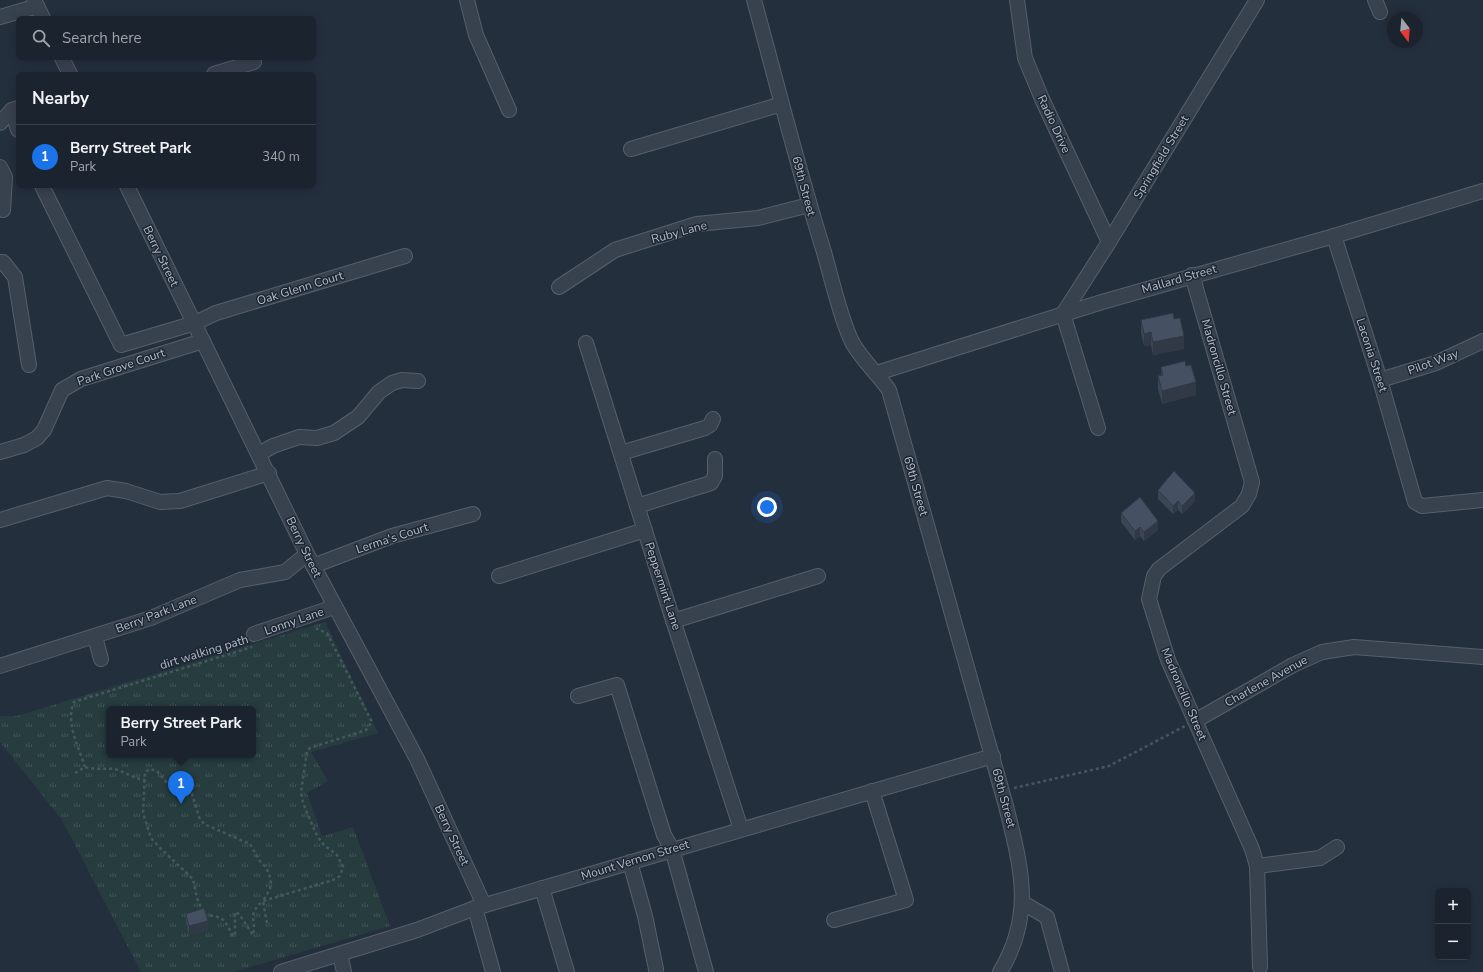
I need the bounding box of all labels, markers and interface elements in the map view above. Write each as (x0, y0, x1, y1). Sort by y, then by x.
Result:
north arrow (1387, 12, 1423, 48)
search box (16, 16, 316, 60)
icon: search (30, 27, 52, 49)
text: Search here (62, 28, 142, 48)
text: Nearby (32, 87, 89, 110)
street label: Radio Drive (1034, 92, 1074, 156)
street label: Springfield Street (1130, 112, 1193, 202)
text: Berry Street Park (70, 138, 191, 158)
text: 1 (41, 148, 49, 166)
text: 340 m (262, 148, 300, 166)
street label: 69th Street (788, 154, 820, 218)
text: Park (70, 158, 96, 176)
street label: Ruby Lane (649, 217, 709, 247)
street label: Berry Street (139, 223, 183, 290)
street label: Mallard Street (1140, 260, 1219, 297)
street label: Oak Glenn Court (255, 267, 346, 309)
street label: Laconia Street (1353, 316, 1392, 395)
street label: Madroncillo Street (1198, 317, 1241, 418)
street label: Park Grove Court (75, 344, 168, 390)
street label: Pilot Way (1405, 345, 1461, 379)
street label: 69th Street (900, 454, 932, 518)
your location (757, 497, 777, 517)
street label: Berry Street (282, 514, 326, 581)
street label: Lerma's Court (354, 519, 431, 557)
street label: Peppermint Lane (641, 540, 685, 632)
street label: Berry Park Lane (113, 591, 199, 637)
street label: Lonny Lane (262, 603, 326, 639)
street label: dirt walking path (158, 631, 250, 673)
street label: Madroncillo Street (1157, 645, 1211, 744)
street label: Charlene Avenue (1222, 652, 1310, 710)
popup (106, 706, 256, 758)
text: Berry Street Park (120, 713, 242, 733)
text: Park (120, 733, 146, 751)
street label: 69th Street (988, 766, 1020, 830)
pin: 1 (168, 771, 194, 804)
street label: Berry Street (431, 802, 473, 869)
street label: Mount Vernon Street (579, 836, 692, 884)
map controls (1435, 888, 1471, 960)
button: + (1435, 888, 1471, 924)
button: − (1435, 924, 1471, 960)

